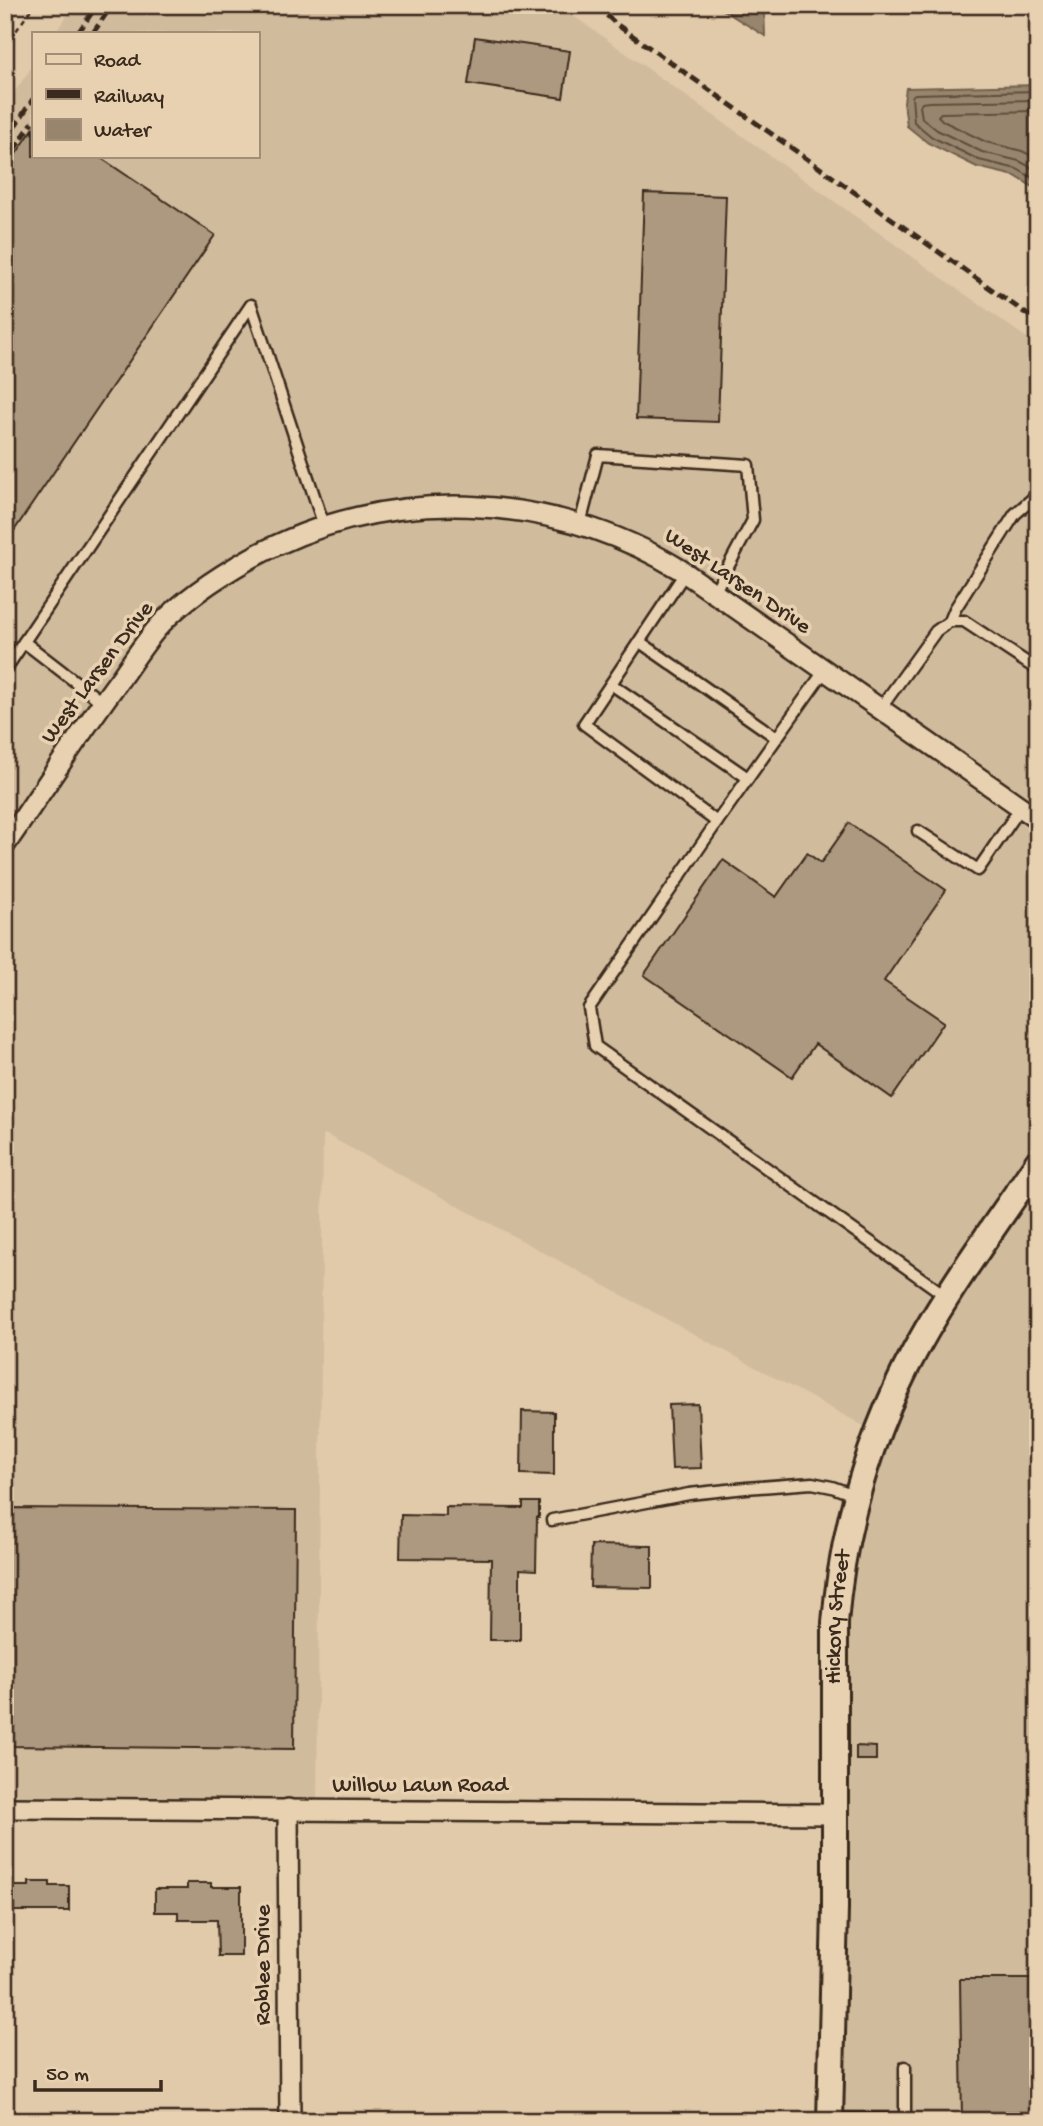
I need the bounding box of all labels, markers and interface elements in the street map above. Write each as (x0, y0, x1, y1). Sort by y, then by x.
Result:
legend (32, 32, 259, 158)
text: Road (94, 50, 142, 75)
text: Railway (94, 86, 164, 111)
text: Water (94, 120, 152, 145)
street label: West Larsen Drive (659, 523, 816, 642)
street label: West Larsen Drive (36, 596, 161, 749)
street label: Hickory Street (821, 1547, 858, 1684)
street label: Willow Lawn Road (332, 1773, 509, 1800)
street label: Roblee Drive (251, 1904, 278, 2025)
scale bar (35, 2049, 161, 2093)
text: 50 m (46, 2064, 89, 2089)

